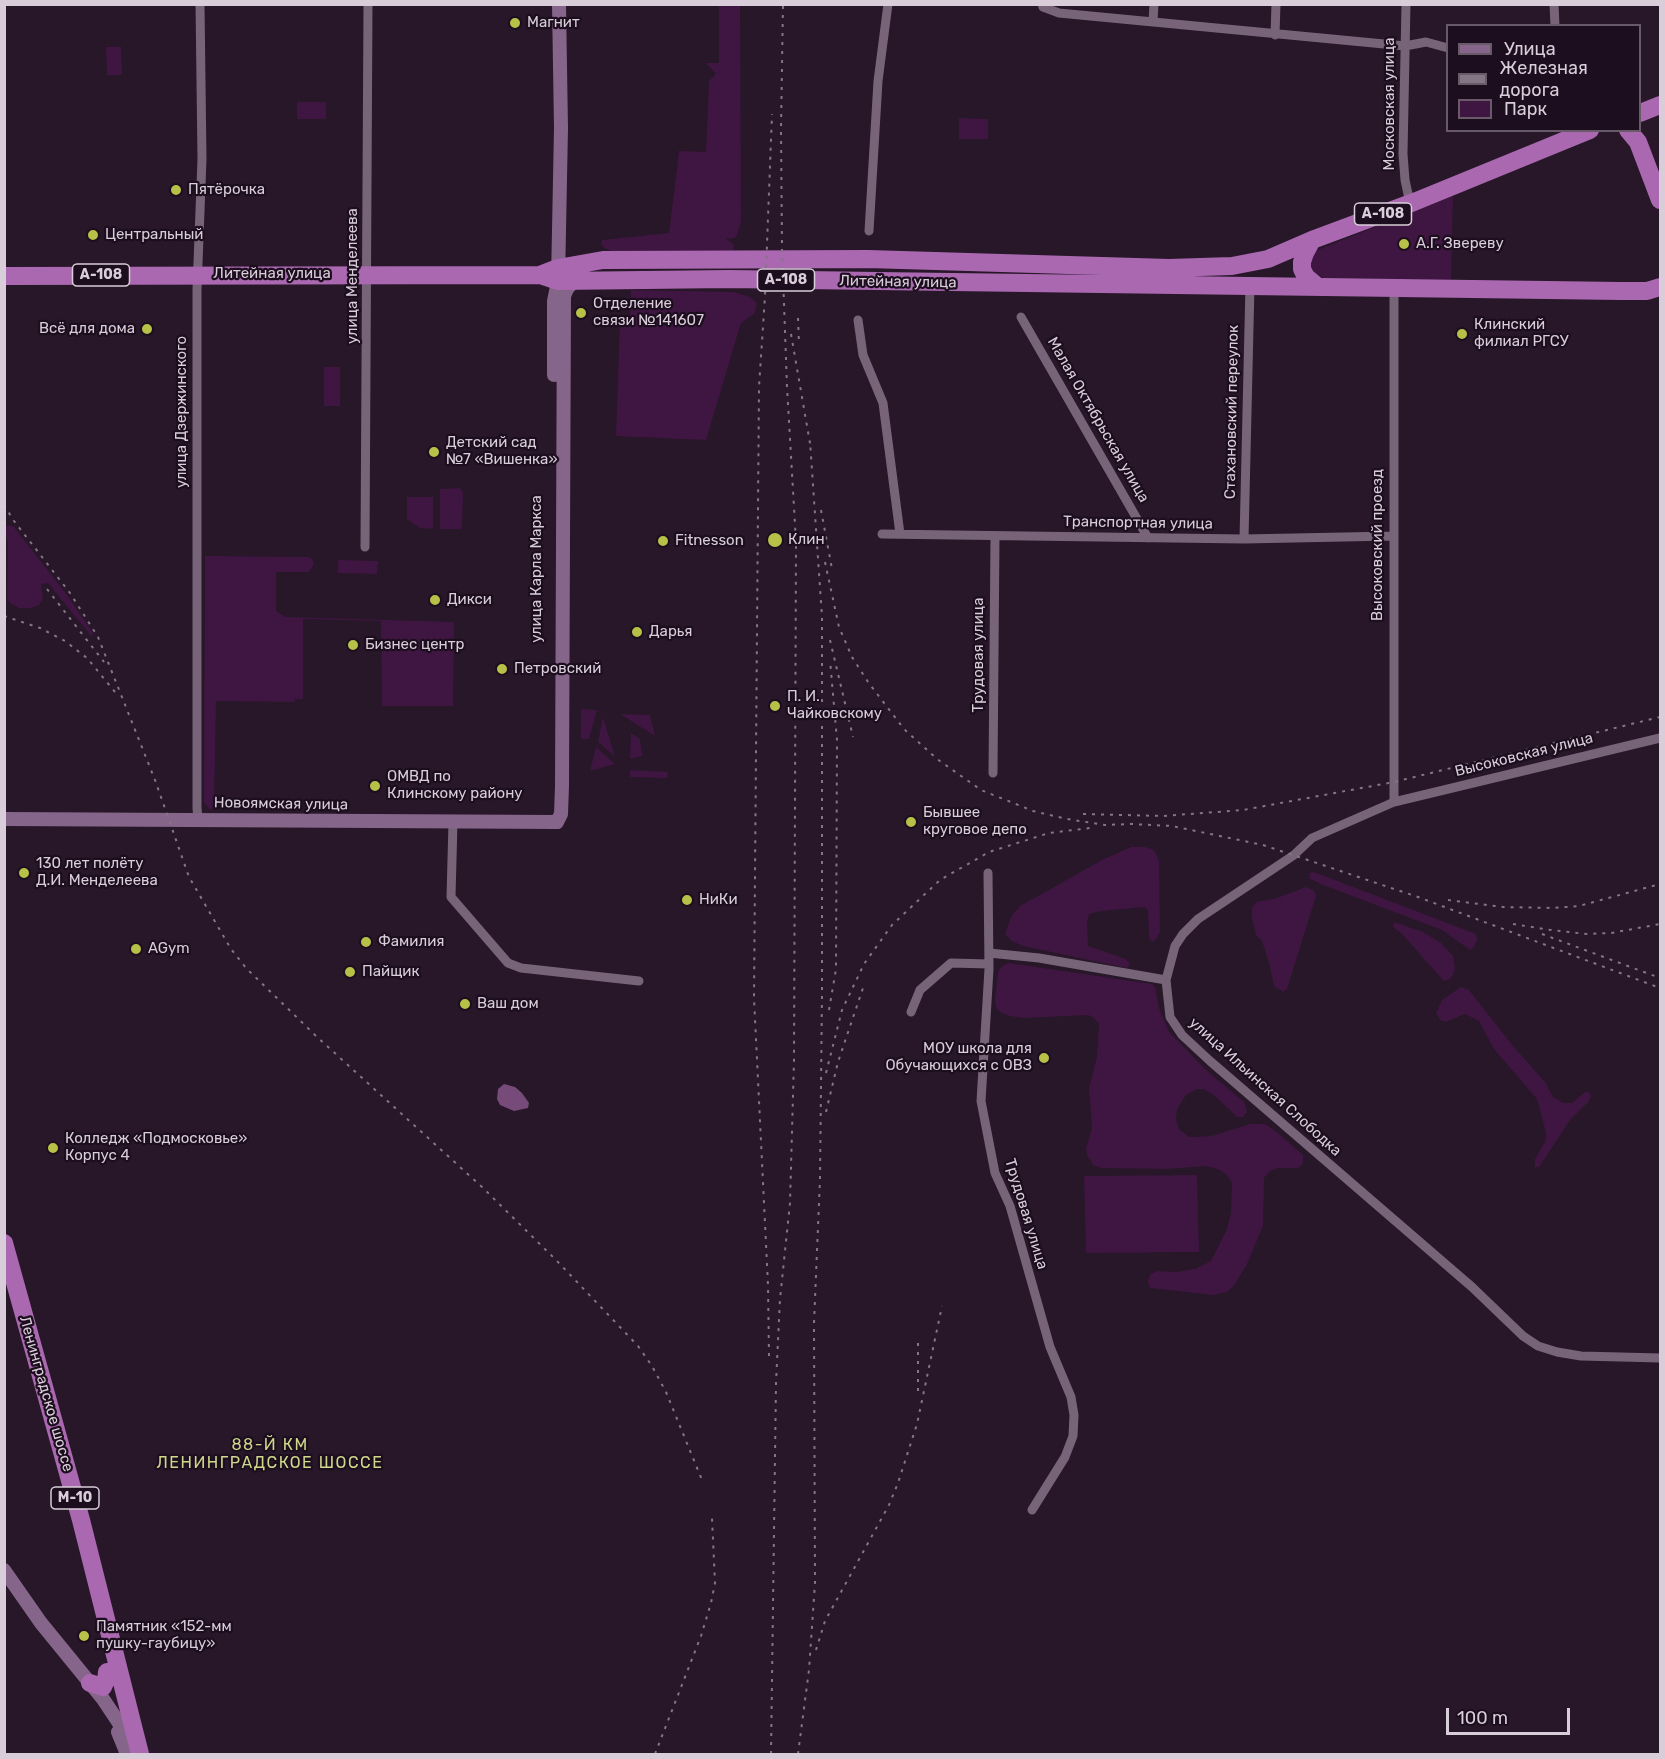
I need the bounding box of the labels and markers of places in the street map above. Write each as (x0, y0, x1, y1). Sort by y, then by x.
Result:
place label: Магнит (527, 14, 580, 32)
marker: Магнит (508, 16, 522, 30)
place label: Пятёрочка (188, 181, 265, 199)
marker: Пятёрочка (169, 183, 183, 197)
place label: Центральный (105, 226, 203, 244)
marker: Центральный (86, 228, 100, 242)
place label: А.Г. Звереву (1416, 235, 1504, 253)
marker: А.Г. Звереву (1397, 237, 1411, 251)
place label: Отделение связи №141607 (593, 295, 704, 330)
marker: Отделение связи №141607 (574, 306, 588, 320)
place label: Клинский филиал РГСУ (1474, 316, 1568, 351)
place label: Всё для дома (39, 320, 135, 338)
marker: Всё для дома (140, 322, 154, 336)
marker: Клинский филиал РГСУ (1455, 327, 1469, 341)
place label: Детский сад №7 «Вишенка» (446, 434, 558, 469)
marker: Детский сад №7 «Вишенка» (427, 445, 441, 459)
marker: Клин (766, 531, 784, 549)
place label: Клин (788, 531, 825, 549)
place label: Fitnesson (675, 532, 744, 550)
marker: Fitnesson (656, 534, 670, 548)
place label: Дикси (447, 591, 492, 609)
marker: Дикси (428, 593, 442, 607)
place label: Дарья (649, 623, 693, 641)
marker: Дарья (630, 625, 644, 639)
place label: Бизнес центр (365, 636, 464, 654)
marker: Бизнес центр (346, 638, 360, 652)
place label: Петровский (514, 660, 601, 678)
marker: Петровский (495, 662, 509, 676)
place label: П. И. Чайковскому (787, 688, 882, 723)
marker: П. И. Чайковскому (768, 699, 782, 713)
place label: ОМВД по Клинскому району (387, 768, 523, 803)
marker: ОМВД по Клинскому району (368, 779, 382, 793)
place label: Бывшее круговое депо (923, 804, 1027, 839)
marker: Бывшее круговое депо (904, 815, 918, 829)
place label: 130 лет полёту Д.И. Менделеева (36, 855, 158, 890)
marker: 130 лет полёту Д.И. Менделеева (17, 866, 31, 880)
place label: НиКи (699, 891, 738, 909)
marker: НиКи (680, 893, 694, 907)
place label: Фамилия (378, 933, 444, 951)
marker: Фамилия (359, 935, 373, 949)
place label: AGym (148, 940, 190, 958)
marker: AGym (129, 942, 143, 956)
place label: Пайщик (362, 963, 419, 981)
marker: Пайщик (343, 965, 357, 979)
place label: Ваш дом (477, 995, 539, 1013)
marker: Ваш дом (458, 997, 472, 1011)
place label: МОУ школа для Обучающихся с ОВЗ (885, 1040, 1032, 1075)
marker: МОУ школа для Обучающихся с ОВЗ (1037, 1051, 1051, 1065)
place label: Колледж «Подмосковье» Корпус 4 (65, 1130, 247, 1165)
marker: Колледж «Подмосковье» Корпус 4 (46, 1141, 60, 1155)
place label: Памятник «152-мм пушку-гаубицу» (96, 1618, 232, 1653)
marker: Памятник «152-мм пушку-гаубицу» (77, 1629, 91, 1643)

